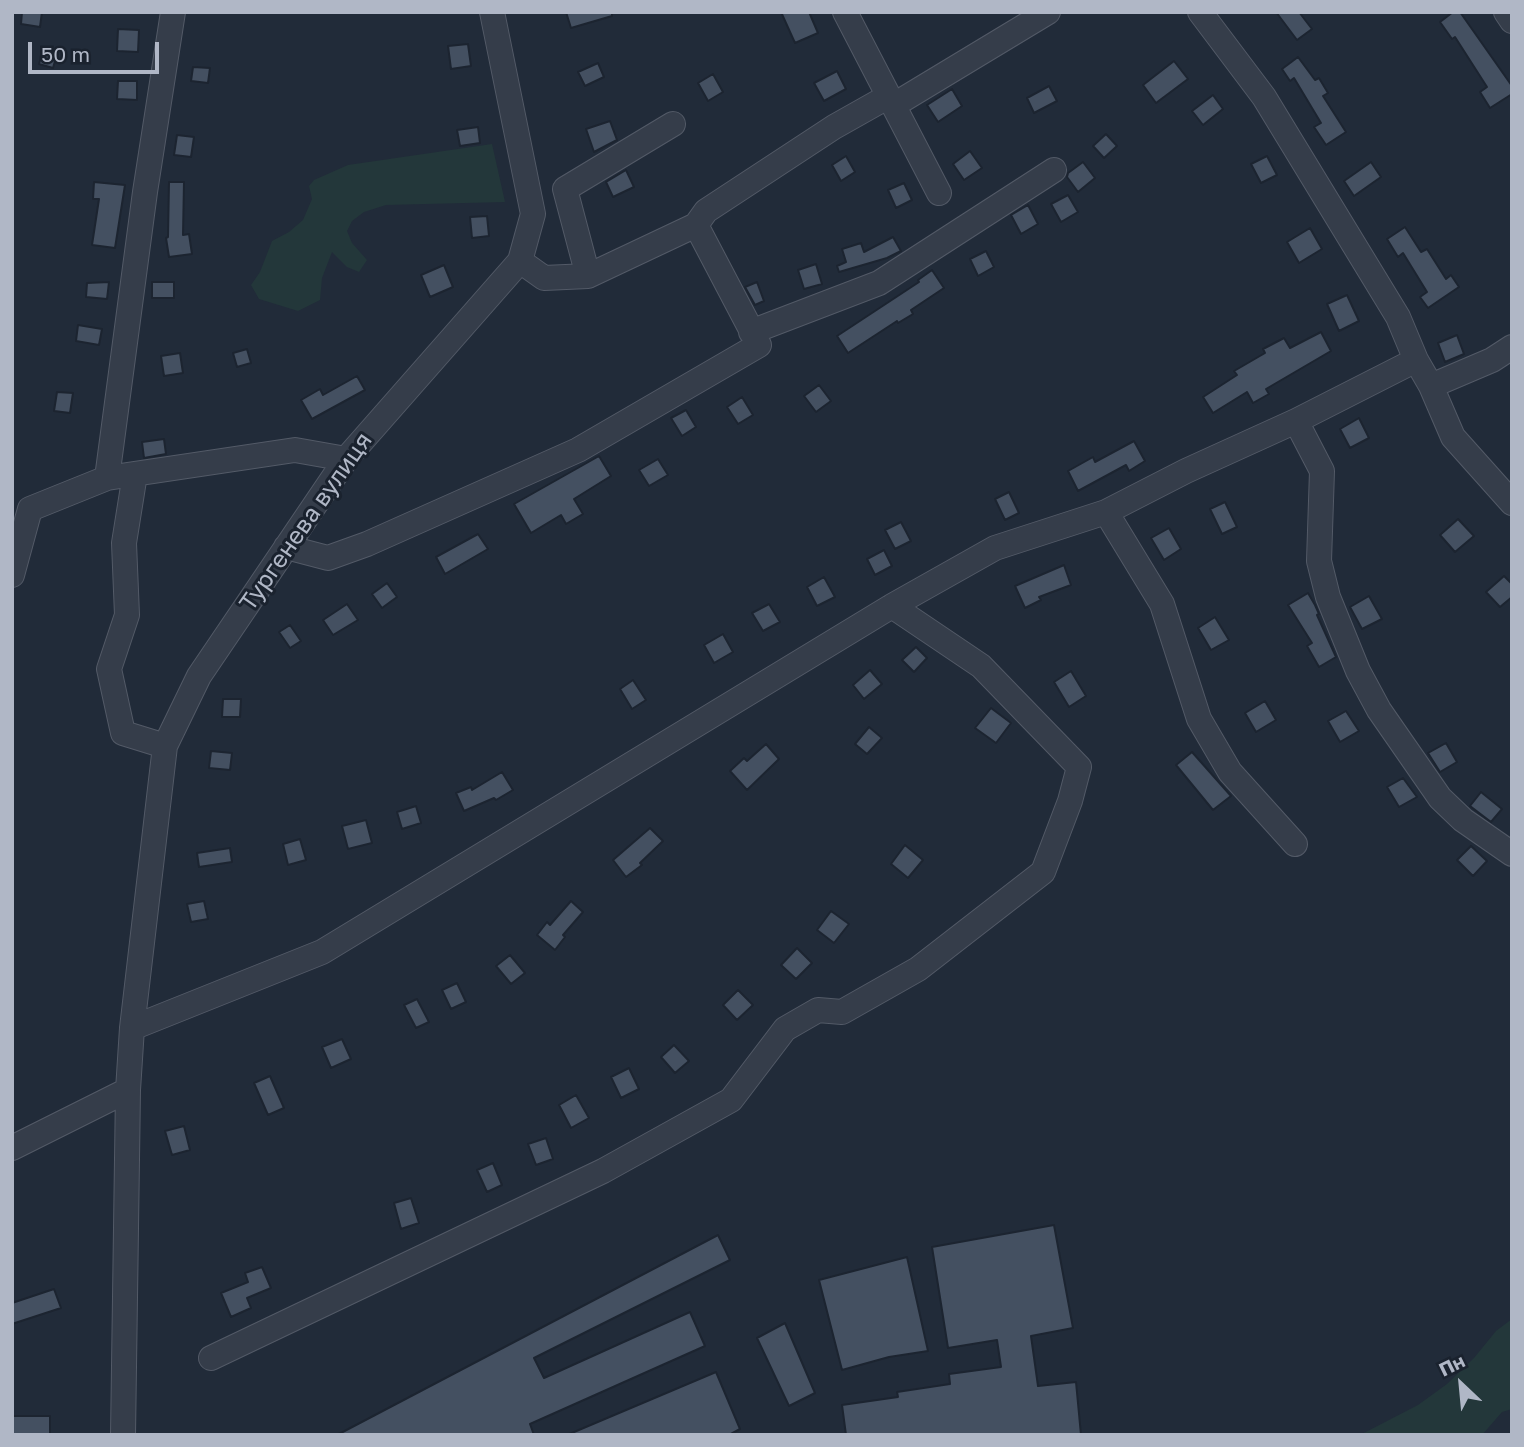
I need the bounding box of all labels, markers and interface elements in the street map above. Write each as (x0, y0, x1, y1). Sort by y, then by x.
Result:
scale bar (32, 28, 163, 72)
text: 50 m (41, 41, 90, 67)
street label: Тургенева вулиця (234, 427, 378, 617)
north arrow (1426, 1349, 1496, 1419)
text: Пн (1435, 1349, 1468, 1381)

